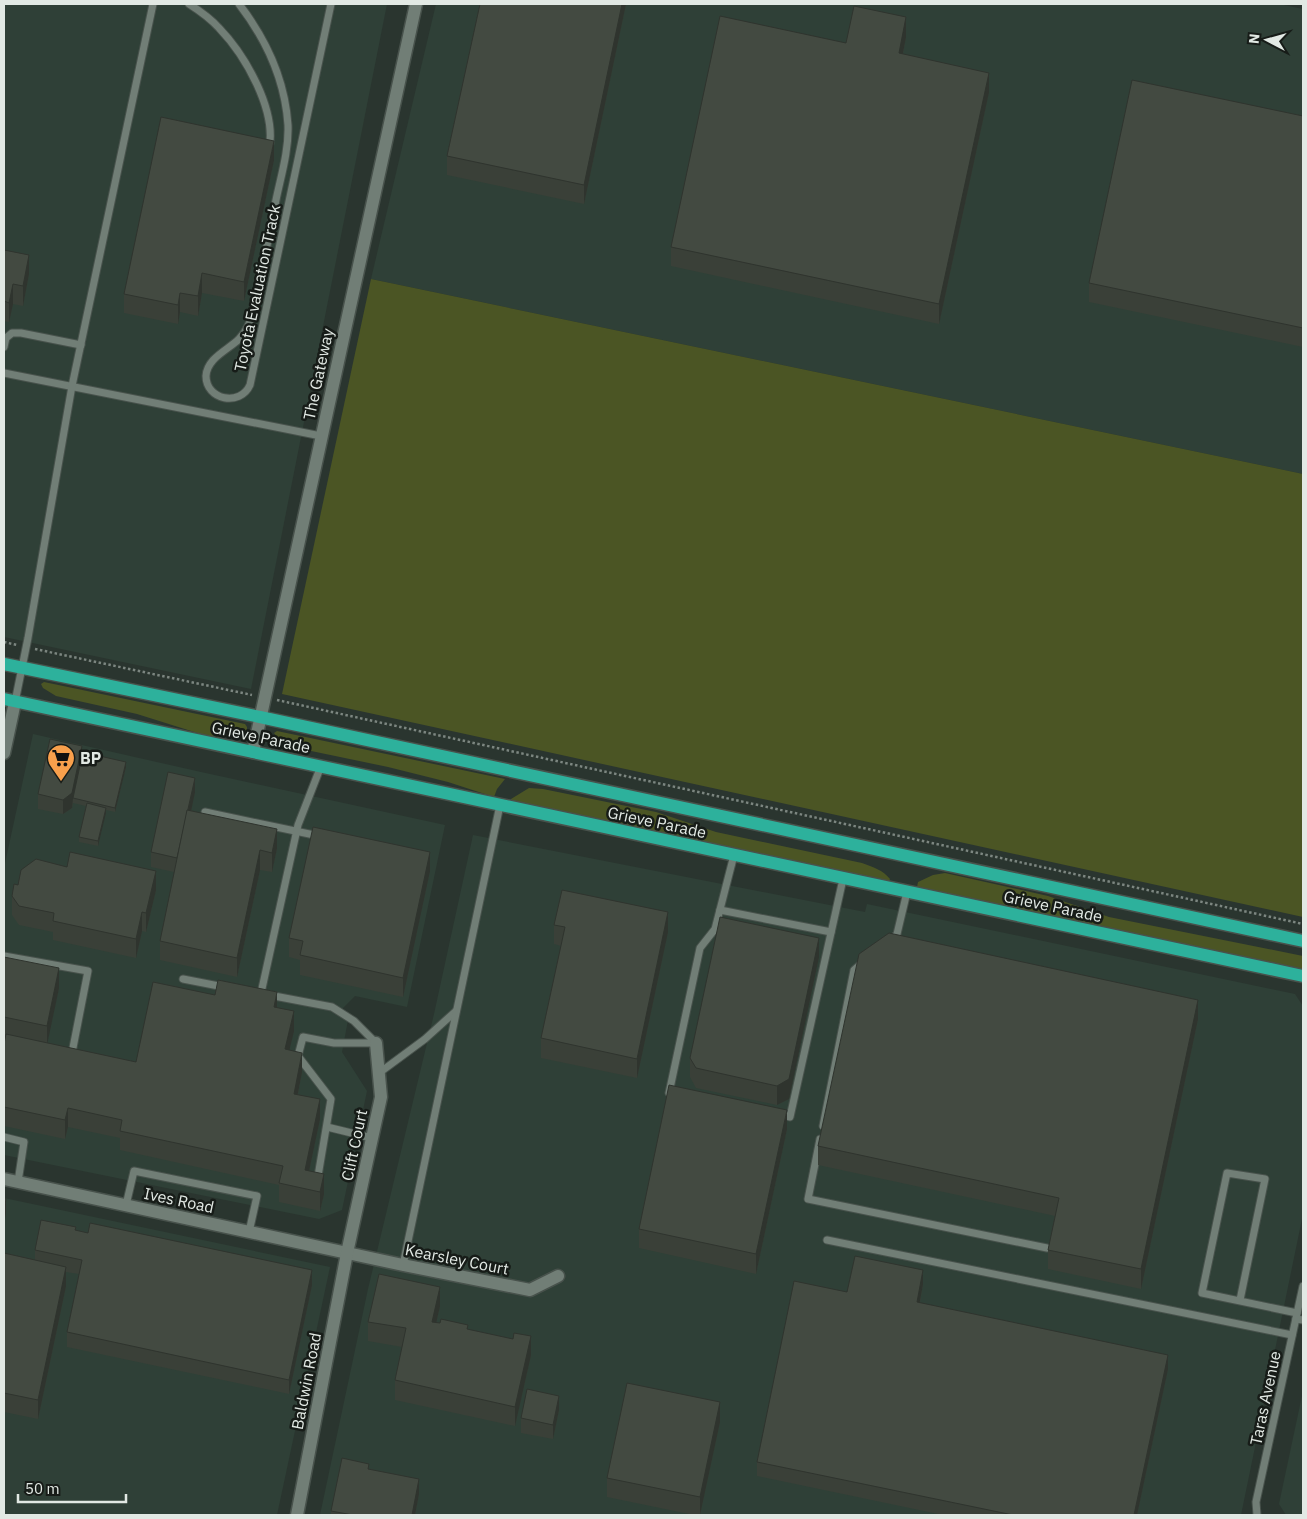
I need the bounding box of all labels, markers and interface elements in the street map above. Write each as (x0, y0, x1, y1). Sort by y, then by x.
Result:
north arrow (1242, 15, 1292, 65)
text: N (1245, 33, 1264, 45)
street label: Toyota Evaluation Track (230, 202, 285, 373)
street label: The Gateway (299, 326, 337, 422)
street label: Grieve Parade (210, 717, 312, 757)
supermarket icon: BP (46, 743, 76, 782)
place label: BP (80, 748, 101, 768)
street label: Grieve Parade (606, 802, 708, 842)
street label: Grieve Parade (1002, 886, 1104, 926)
street label: Clift Court (337, 1108, 371, 1182)
street label: Ives Road (142, 1183, 216, 1217)
street label: Kearsley Court (404, 1239, 510, 1279)
street label: Baldwin Road (287, 1331, 325, 1431)
street label: Taras Avenue (1245, 1349, 1285, 1447)
scale bar (18, 1472, 125, 1504)
text: 50 m (25, 1479, 60, 1498)

